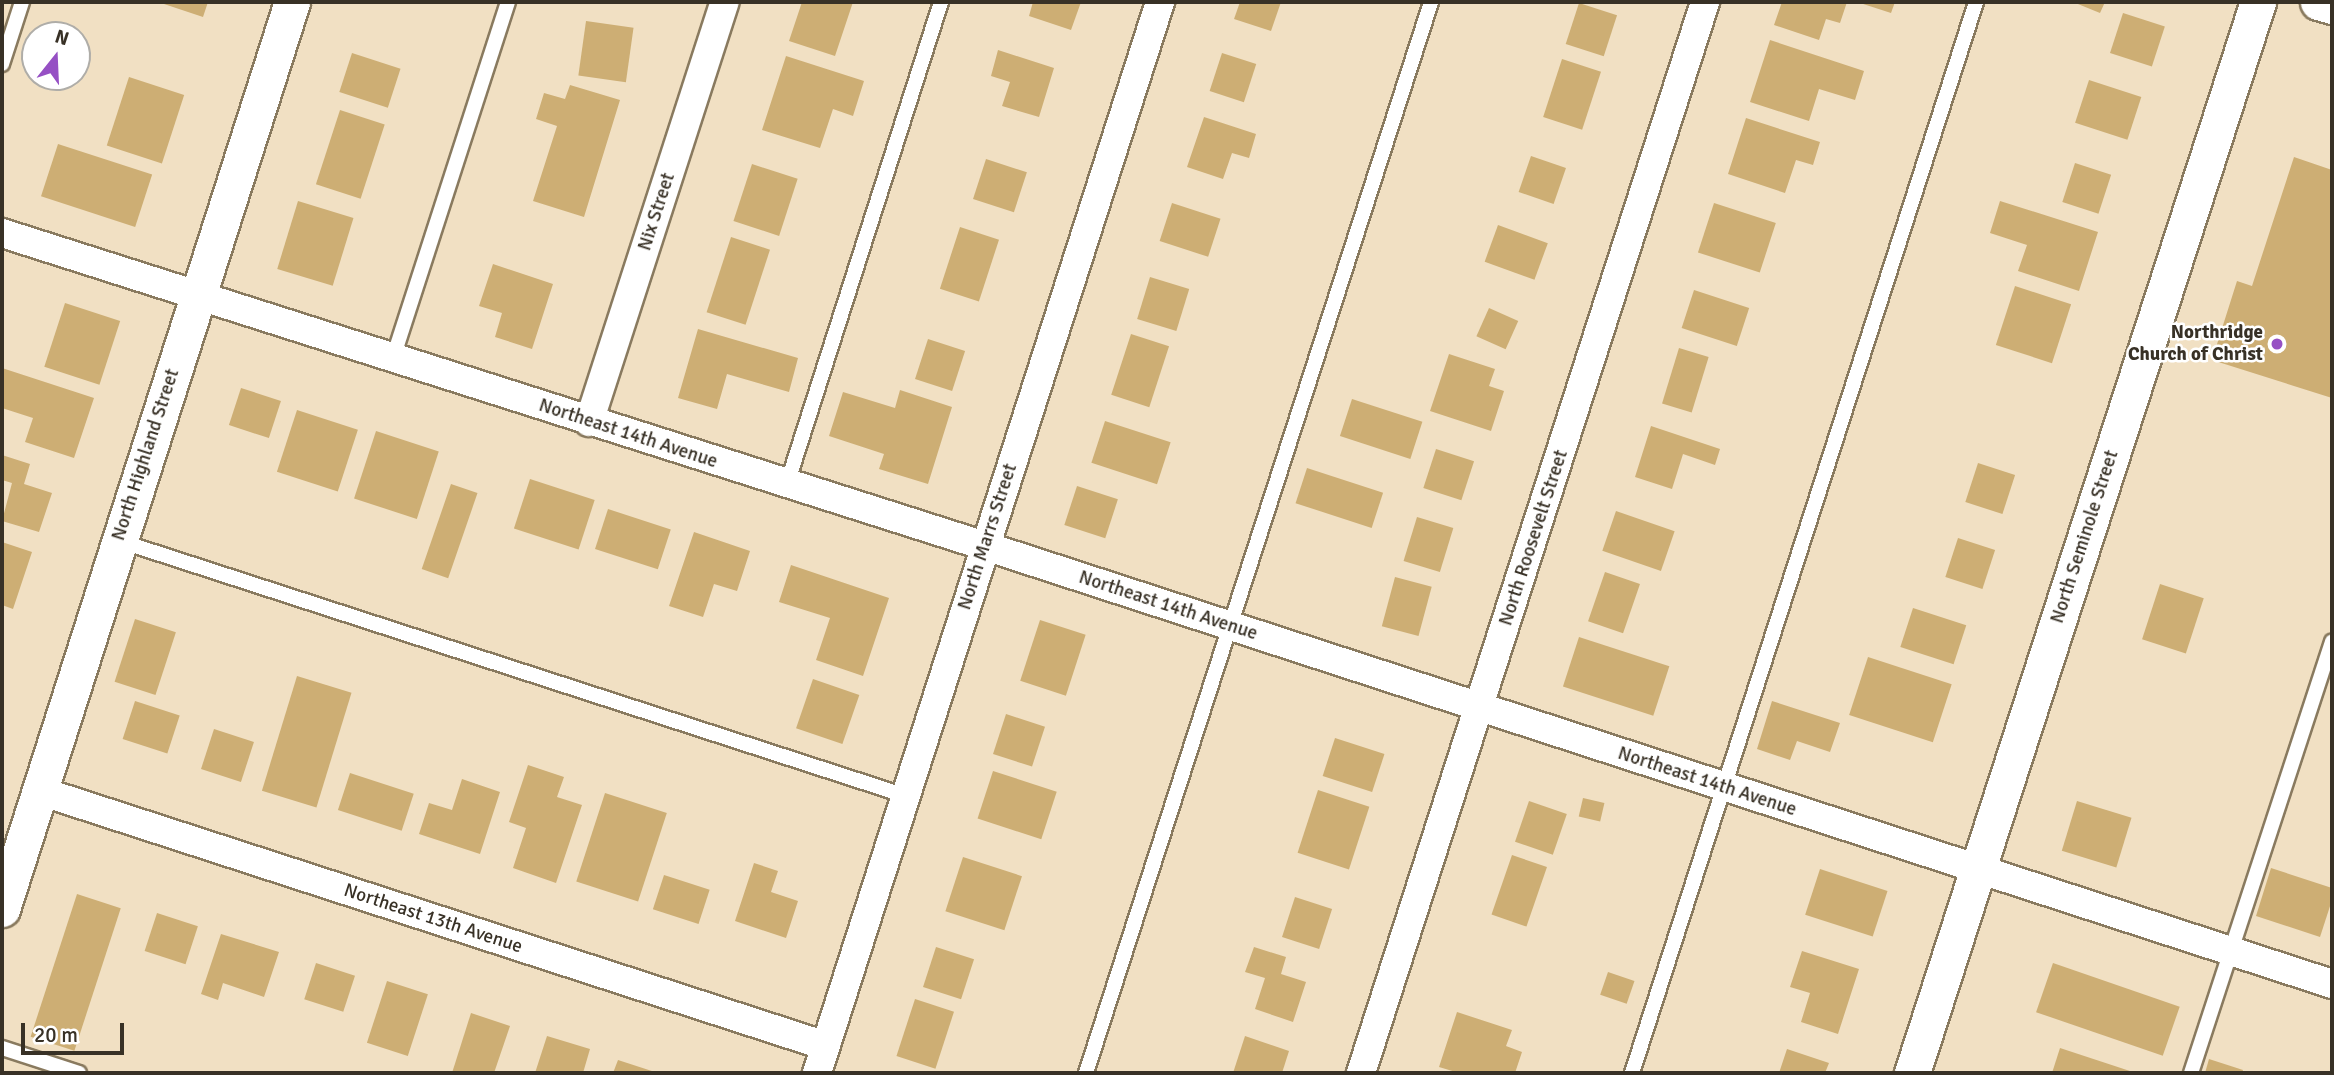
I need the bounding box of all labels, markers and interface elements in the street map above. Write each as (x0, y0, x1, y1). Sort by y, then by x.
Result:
north arrow (21, 21, 91, 91)
text: N (52, 24, 72, 51)
street label: Nix Street (634, 170, 680, 254)
place label: Northridge Church of Christ (2128, 322, 2263, 366)
marker: Northridge Church of Christ (2269, 336, 2285, 352)
street label: North Highland Street (107, 366, 185, 544)
street label: Northeast 14th Avenue (536, 394, 720, 474)
street label: North Roosevelt Street (1495, 447, 1573, 629)
street label: North Seminole Street (2046, 448, 2124, 626)
street label: North Marrs Street (954, 461, 1022, 613)
street label: Northeast 14th Avenue (1076, 566, 1260, 646)
street label: Northeast 14th Avenue (1615, 742, 1799, 822)
street label: Northeast 13th Avenue (341, 879, 525, 959)
scale bar (24, 1009, 128, 1052)
text: 20 m (34, 1022, 78, 1048)

